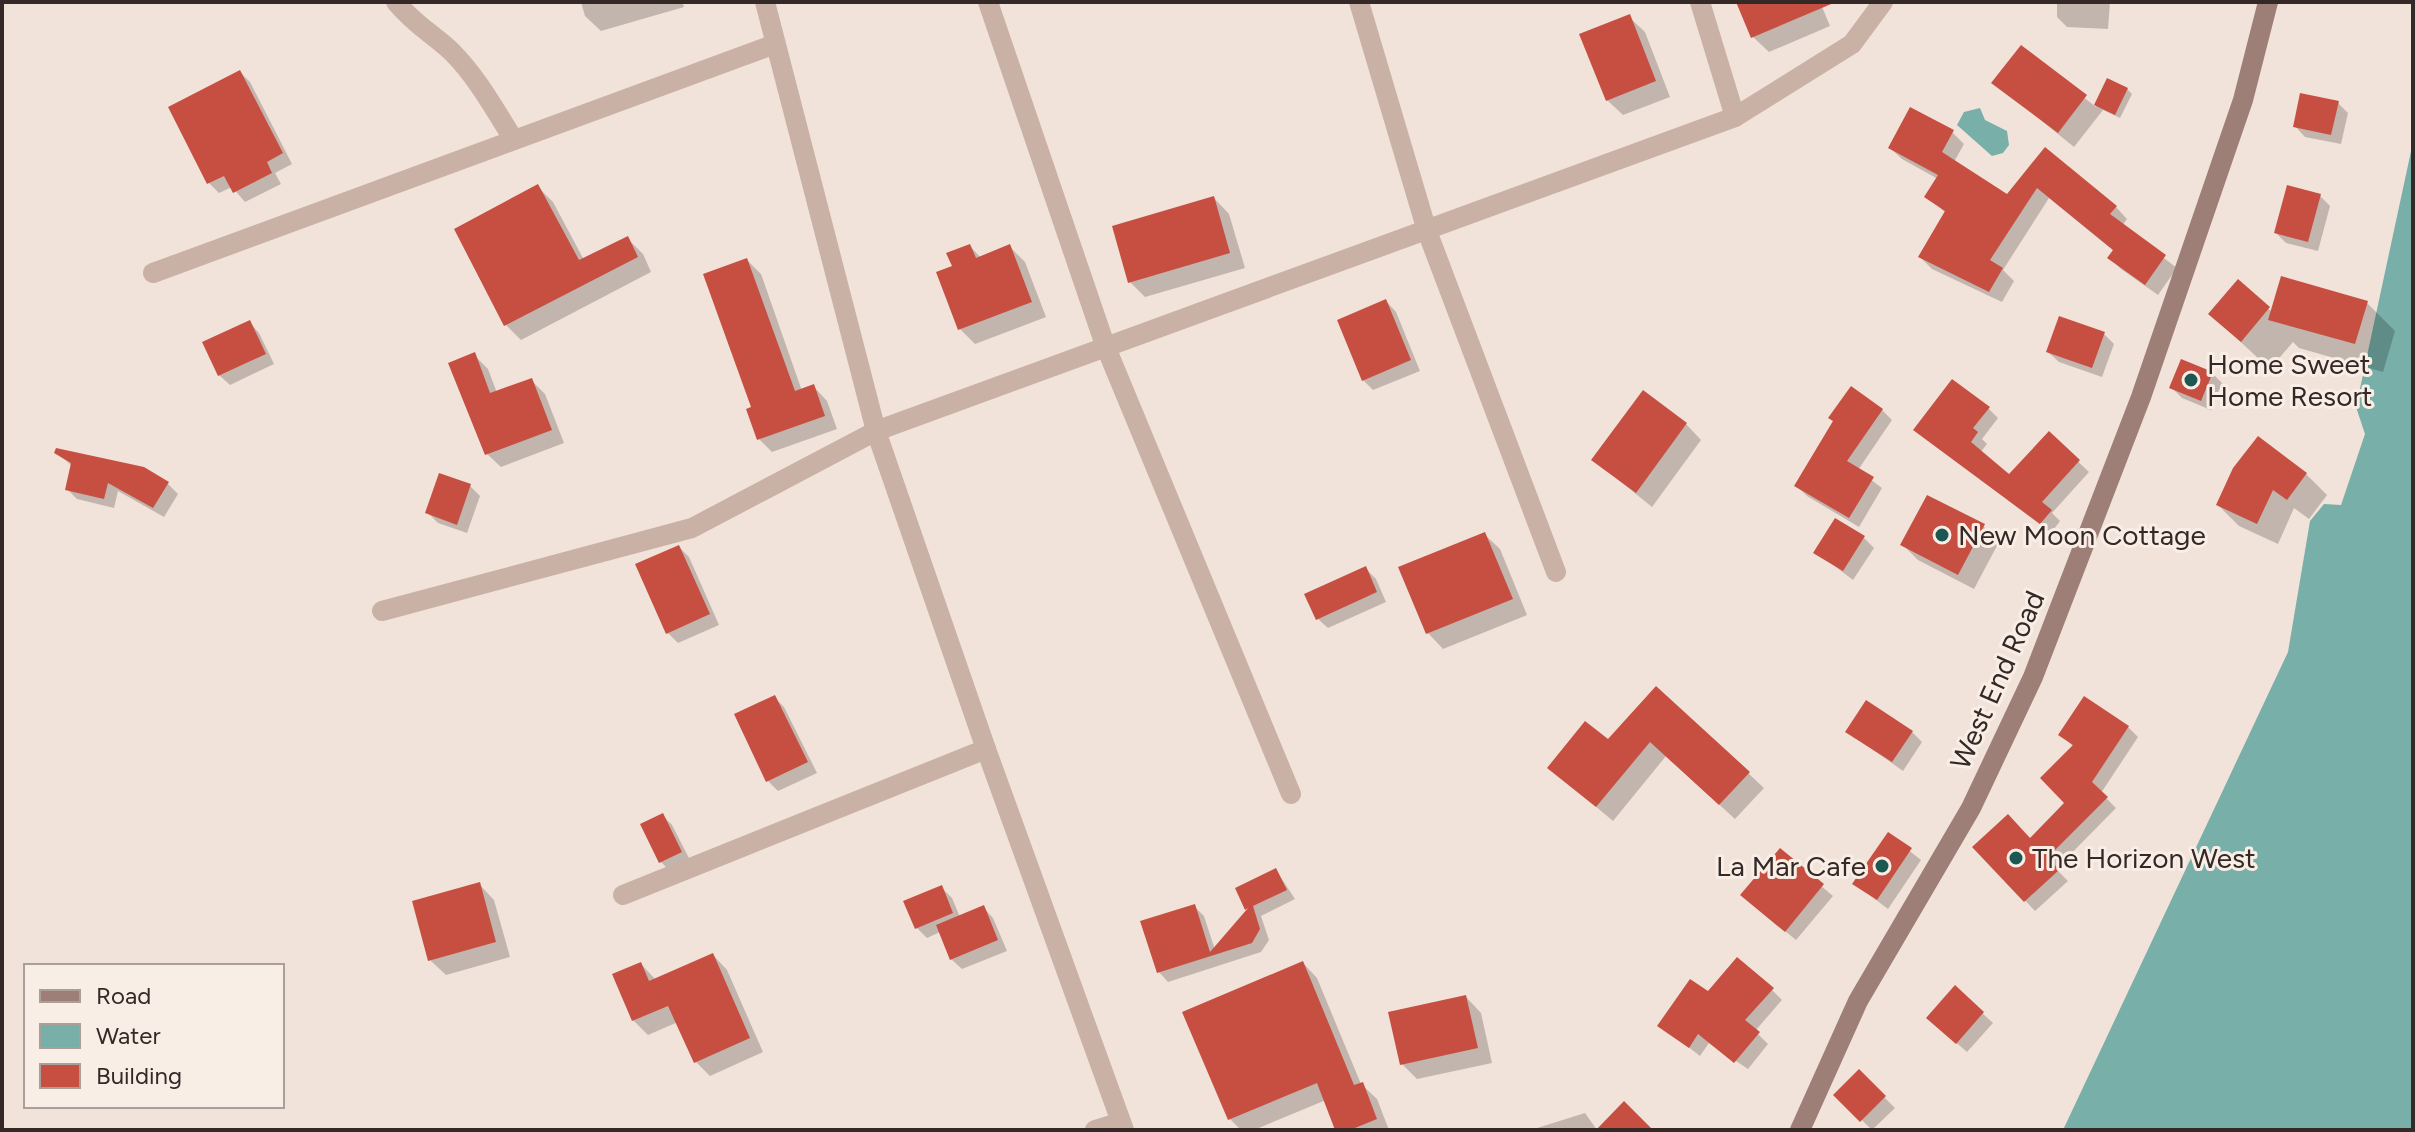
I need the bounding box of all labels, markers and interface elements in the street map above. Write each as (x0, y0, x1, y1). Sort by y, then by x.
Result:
place label: Home Sweet Home Resort (2207, 347, 2372, 413)
marker: Home Sweet Home Resort (2182, 371, 2200, 389)
place label: New Moon Cottage (1958, 518, 2206, 552)
marker: New Moon Cottage (1933, 526, 1951, 544)
street label: West End Road (1943, 586, 2051, 774)
place label: The Horizon West (2032, 841, 2256, 875)
place label: La Mar Cafe (1716, 849, 1866, 883)
marker: The Horizon West (2007, 849, 2025, 867)
marker: La Mar Cafe (1873, 857, 1891, 875)
legend (24, 964, 284, 1108)
text: Road (96, 981, 151, 1010)
text: Water (96, 1021, 161, 1050)
text: Building (96, 1061, 182, 1090)

